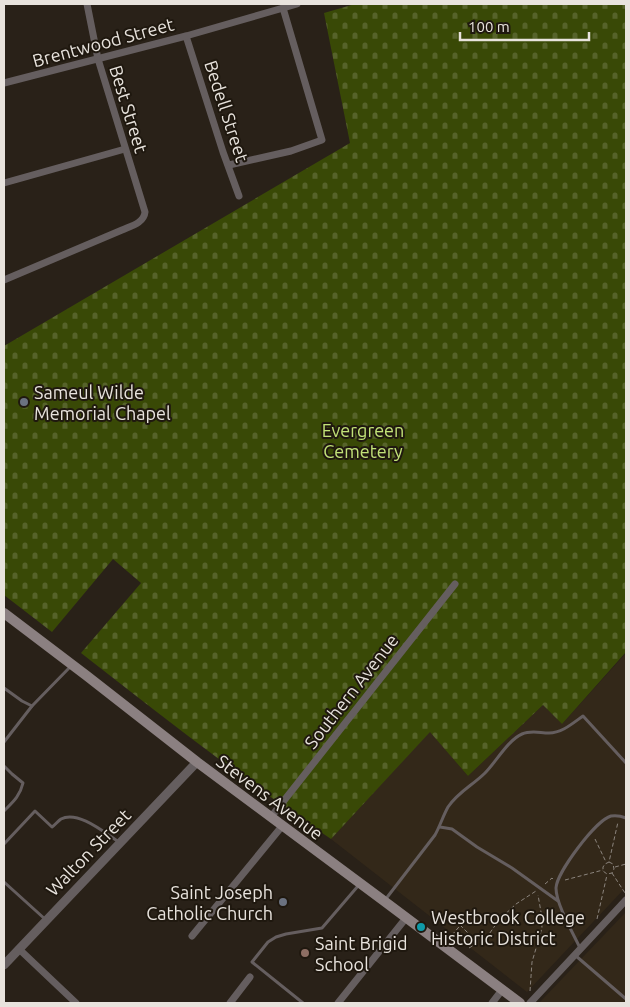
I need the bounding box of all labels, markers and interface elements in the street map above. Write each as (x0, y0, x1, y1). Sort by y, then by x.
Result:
scale bar (460, 10, 589, 42)
street label: Brentwood Street (30, 14, 176, 70)
text: 100 m (468, 18, 510, 35)
street label: Bedell Street (201, 58, 253, 164)
street label: Best Street (106, 63, 152, 155)
place label: Sameul Wilde Memorial Chapel (34, 382, 171, 423)
marker: Sameul Wilde Memorial Chapel (18, 396, 30, 408)
park label: Evergreen Cemetery (322, 420, 404, 461)
street label: Southern Avenue (300, 630, 402, 752)
street label: Stevens Avenue (213, 751, 327, 843)
street label: Walton Street (42, 805, 134, 899)
place label: Saint Joseph Catholic Church (146, 882, 273, 923)
marker: Saint Joseph Catholic Church (277, 896, 289, 908)
place label: Westbrook College Historic District (431, 907, 585, 948)
marker: Westbrook College Historic District (415, 921, 427, 933)
place label: Saint Brigid School (315, 933, 407, 974)
marker: Saint Brigid School (299, 947, 311, 959)

